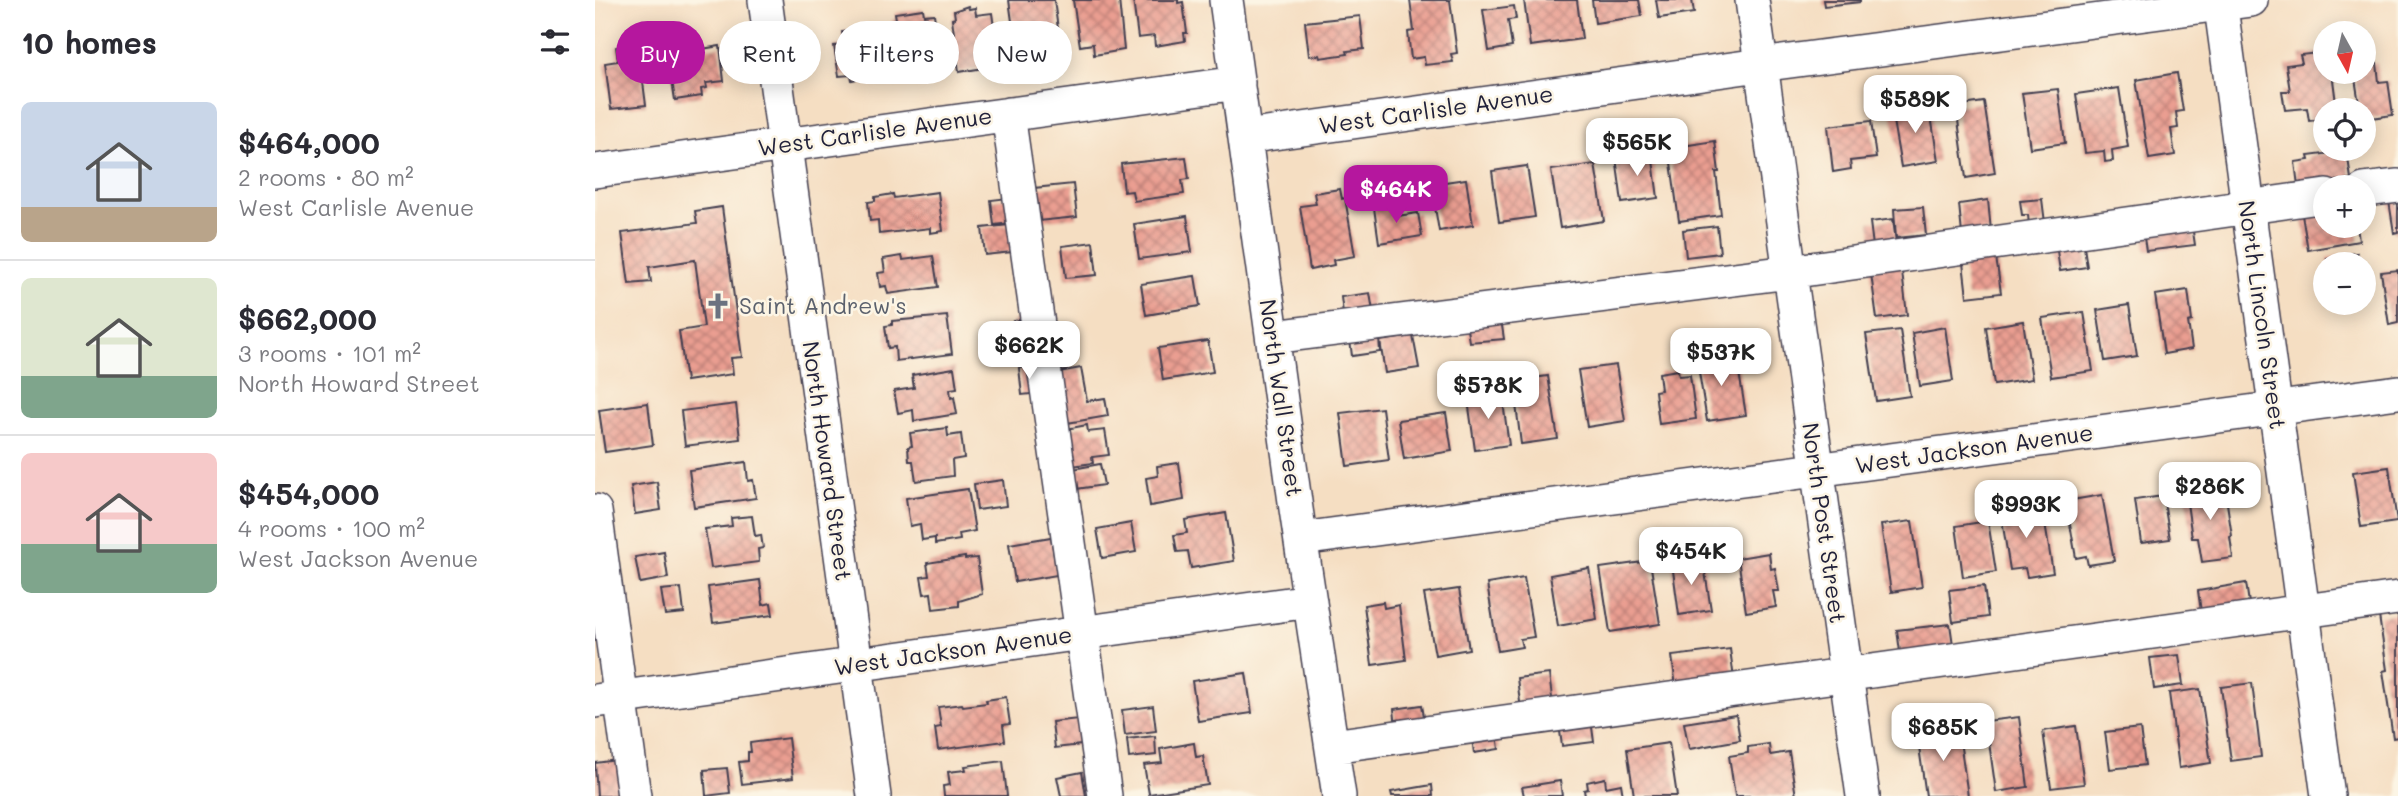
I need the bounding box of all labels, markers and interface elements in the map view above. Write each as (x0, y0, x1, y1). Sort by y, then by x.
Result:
chip: Buy (616, 21, 705, 84)
chip: Rent (719, 21, 821, 84)
chip: Filters (835, 21, 959, 84)
chip: New (973, 21, 1072, 84)
north arrow (2313, 21, 2377, 84)
map controls (2313, 21, 2376, 315)
text: 10 homes (21, 22, 157, 62)
icon: filters (536, 23, 574, 61)
pin: $589K (1866, 76, 1964, 135)
street label: West Carlisle Avenue (1317, 78, 1555, 140)
text: $589K (1880, 83, 1950, 113)
button: locate (2313, 98, 2376, 161)
street label: West Carlisle Avenue (756, 100, 994, 162)
pin: $565K (1588, 118, 1686, 178)
text: $464,000 (238, 122, 380, 162)
text: $565K (1602, 126, 1672, 156)
icon: home (77, 130, 161, 214)
text: 2 rooms · 80 m² (238, 162, 414, 192)
pin: $464K (1347, 166, 1445, 225)
text: $464K (1360, 173, 1432, 203)
button: + (2313, 175, 2376, 238)
text: West Carlisle Avenue (238, 192, 474, 222)
street label: North Lincoln Street (2232, 199, 2294, 431)
button: − (2313, 252, 2376, 315)
place label: Saint Andrew's (739, 290, 907, 320)
church icon: Saint Andrew's (703, 291, 733, 321)
street label: North Wall Street (1253, 297, 1311, 499)
text: $662,000 (238, 298, 377, 338)
icon: home (77, 306, 161, 390)
pin: $662K (980, 322, 1078, 381)
pin: $537K (1672, 328, 1770, 388)
text: $662K (994, 329, 1064, 359)
text: $537K (1686, 336, 1756, 366)
text: 3 rooms · 101 m² (238, 338, 421, 368)
street label: North Howard Street (796, 339, 860, 583)
pin: $578K (1439, 362, 1537, 421)
text: North Howard Street (238, 368, 480, 398)
text: $578K (1453, 369, 1523, 399)
street label: West Jackson Avenue (1853, 416, 2095, 480)
street label: North Post Street (1796, 421, 1854, 625)
pin: $286K (2161, 462, 2259, 522)
text: $286K (2175, 470, 2245, 500)
text: $454,000 (238, 473, 379, 513)
pin: $993K (1977, 480, 2075, 540)
icon: home (77, 481, 161, 565)
text: $993K (1991, 488, 2061, 518)
text: 4 rooms · 100 m² (238, 513, 425, 543)
pin: $454K (1642, 528, 1740, 587)
text: $454K (1655, 535, 1727, 565)
text: West Jackson Avenue (238, 543, 478, 573)
street label: West Jackson Avenue (832, 618, 1074, 682)
pin: $685K (1894, 704, 1992, 763)
text: $685K (1908, 711, 1978, 741)

